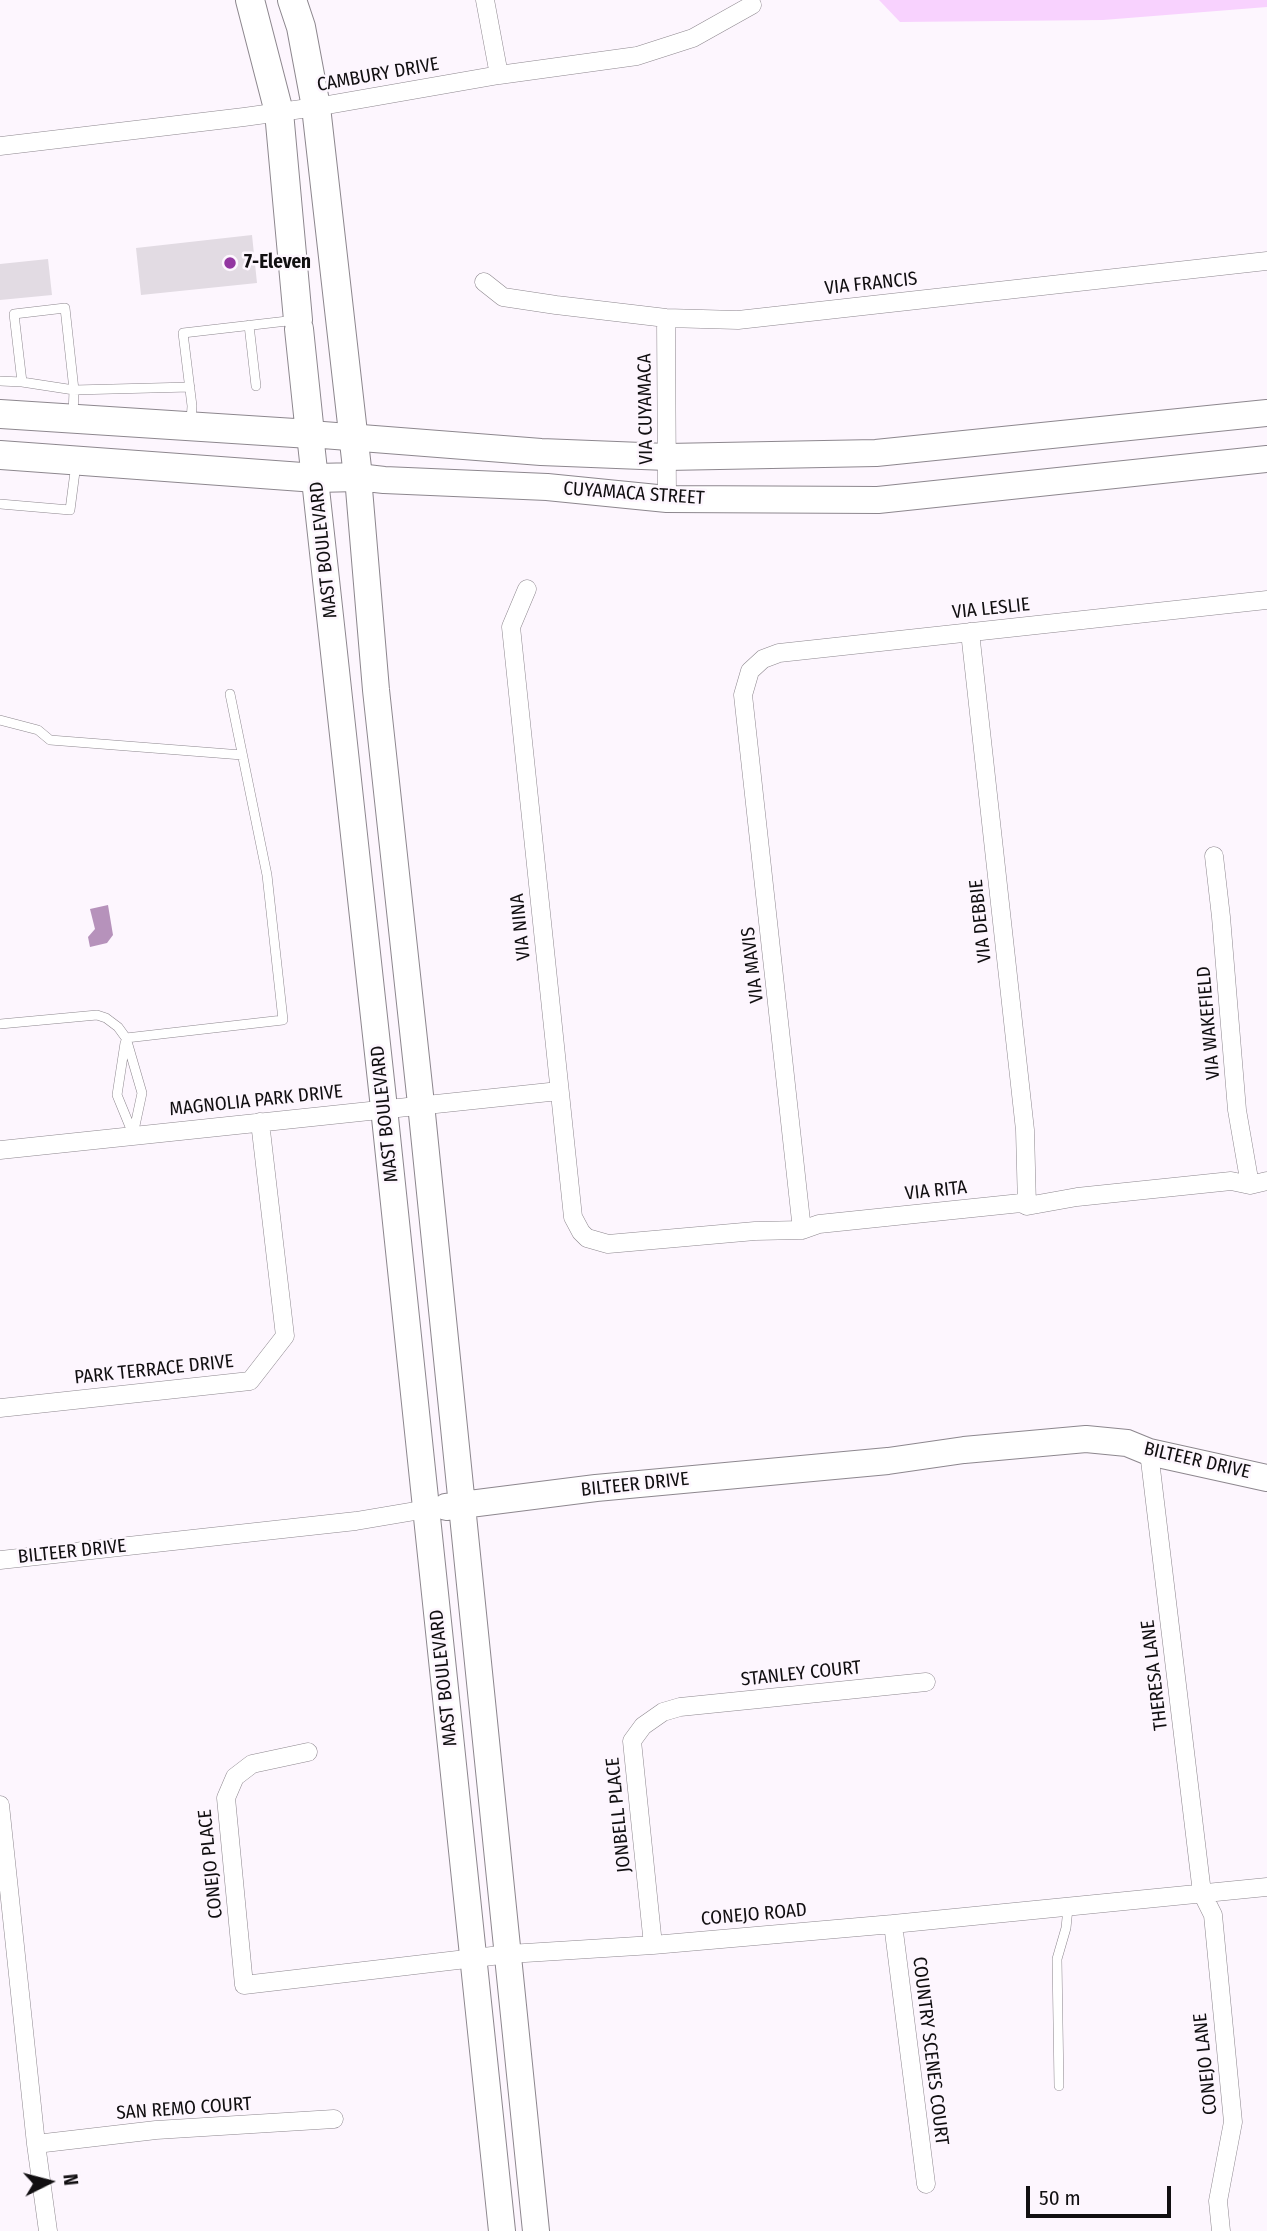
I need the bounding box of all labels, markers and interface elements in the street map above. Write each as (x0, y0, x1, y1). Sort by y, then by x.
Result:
street label: CAMBURY DRIVE (315, 53, 441, 97)
place label: 7-Eleven (244, 252, 311, 274)
marker: 7-Eleven (222, 255, 238, 271)
street label: VIA FRANCIS (823, 268, 919, 300)
street label: VIA CUYAMACA (634, 353, 658, 465)
street label: CUYAMACA STREET (563, 478, 705, 510)
street label: MAST BOULEVARD (305, 480, 343, 620)
street label: VIA LESLIE (951, 594, 1031, 624)
street label: VIA DEBBIE (965, 878, 997, 964)
street label: VIA NINA (506, 892, 536, 962)
street label: VIA MAVIS (737, 926, 769, 1004)
street label: VIA WAKEFIELD (1193, 965, 1225, 1081)
street label: MAST BOULEVARD (366, 1044, 404, 1184)
street label: MAGNOLIA PARK DRIVE (168, 1081, 344, 1121)
street label: VIA RITA (904, 1176, 968, 1206)
street label: PARK TERRACE DRIVE (73, 1350, 235, 1390)
street label: BILTEER DRIVE (1142, 1438, 1252, 1484)
street label: BILTEER DRIVE (580, 1468, 690, 1502)
street label: BILTEER DRIVE (17, 1535, 127, 1569)
street label: MAST BOULEVARD (425, 1608, 463, 1748)
street label: THERESA LANE (1137, 1619, 1173, 1731)
street label: STANLEY COURT (740, 1656, 862, 1692)
street label: JONBELL PLACE (602, 1756, 636, 1874)
street label: CONEJO PLACE (194, 1808, 228, 1920)
street label: CONEJO ROAD (700, 1899, 808, 1931)
street label: COUNTRY SCENES COURT (907, 1955, 953, 2147)
street label: CONEJO LANE (1189, 2012, 1223, 2116)
street label: SAN REMO COURT (116, 2093, 252, 2125)
north arrow (14, 2147, 84, 2217)
scale bar (1029, 2172, 1174, 2216)
text: N (58, 2173, 82, 2187)
text: 50 m (1039, 2185, 1081, 2211)

